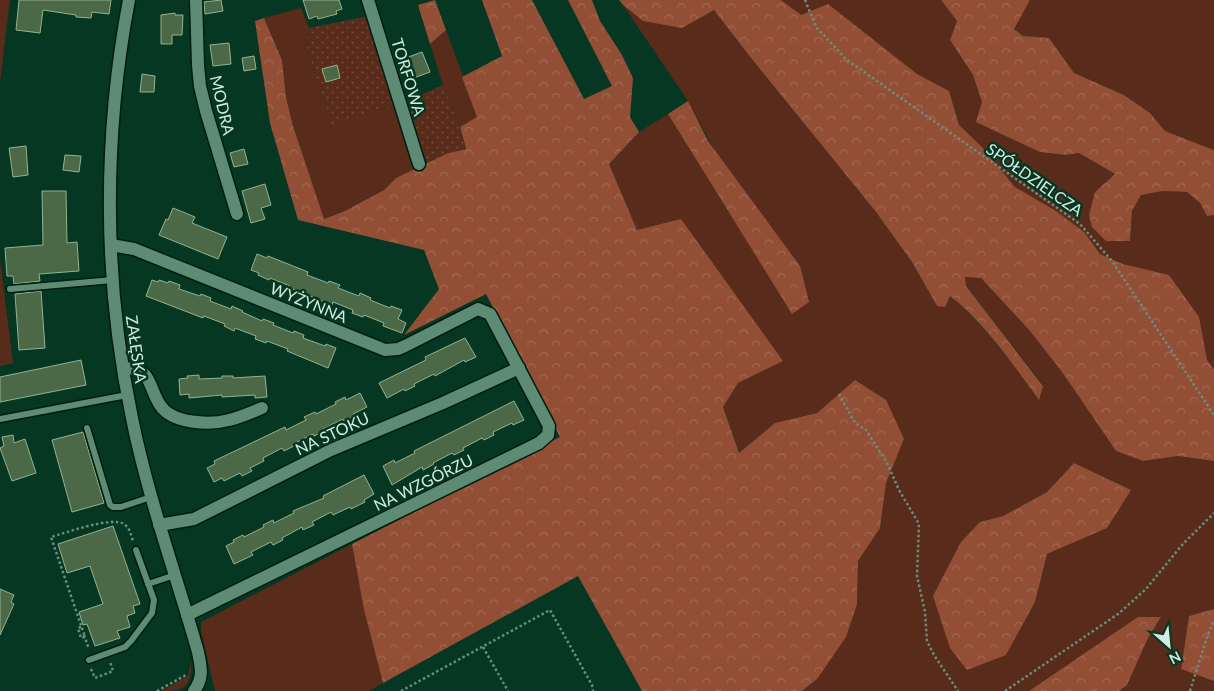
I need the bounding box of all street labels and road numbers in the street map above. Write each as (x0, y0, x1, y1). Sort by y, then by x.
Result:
street label: TORFOWA (388, 36, 430, 118)
street label: MODRA (207, 73, 239, 137)
street label: SPÓŁDZIELCZA (983, 139, 1087, 219)
street label: WYŻYNNA (268, 278, 350, 326)
street label: ZAŁĘSKA (123, 314, 151, 384)
street label: NA STOKU (292, 408, 372, 458)
street label: NA WZGÓRZU (370, 450, 476, 514)

